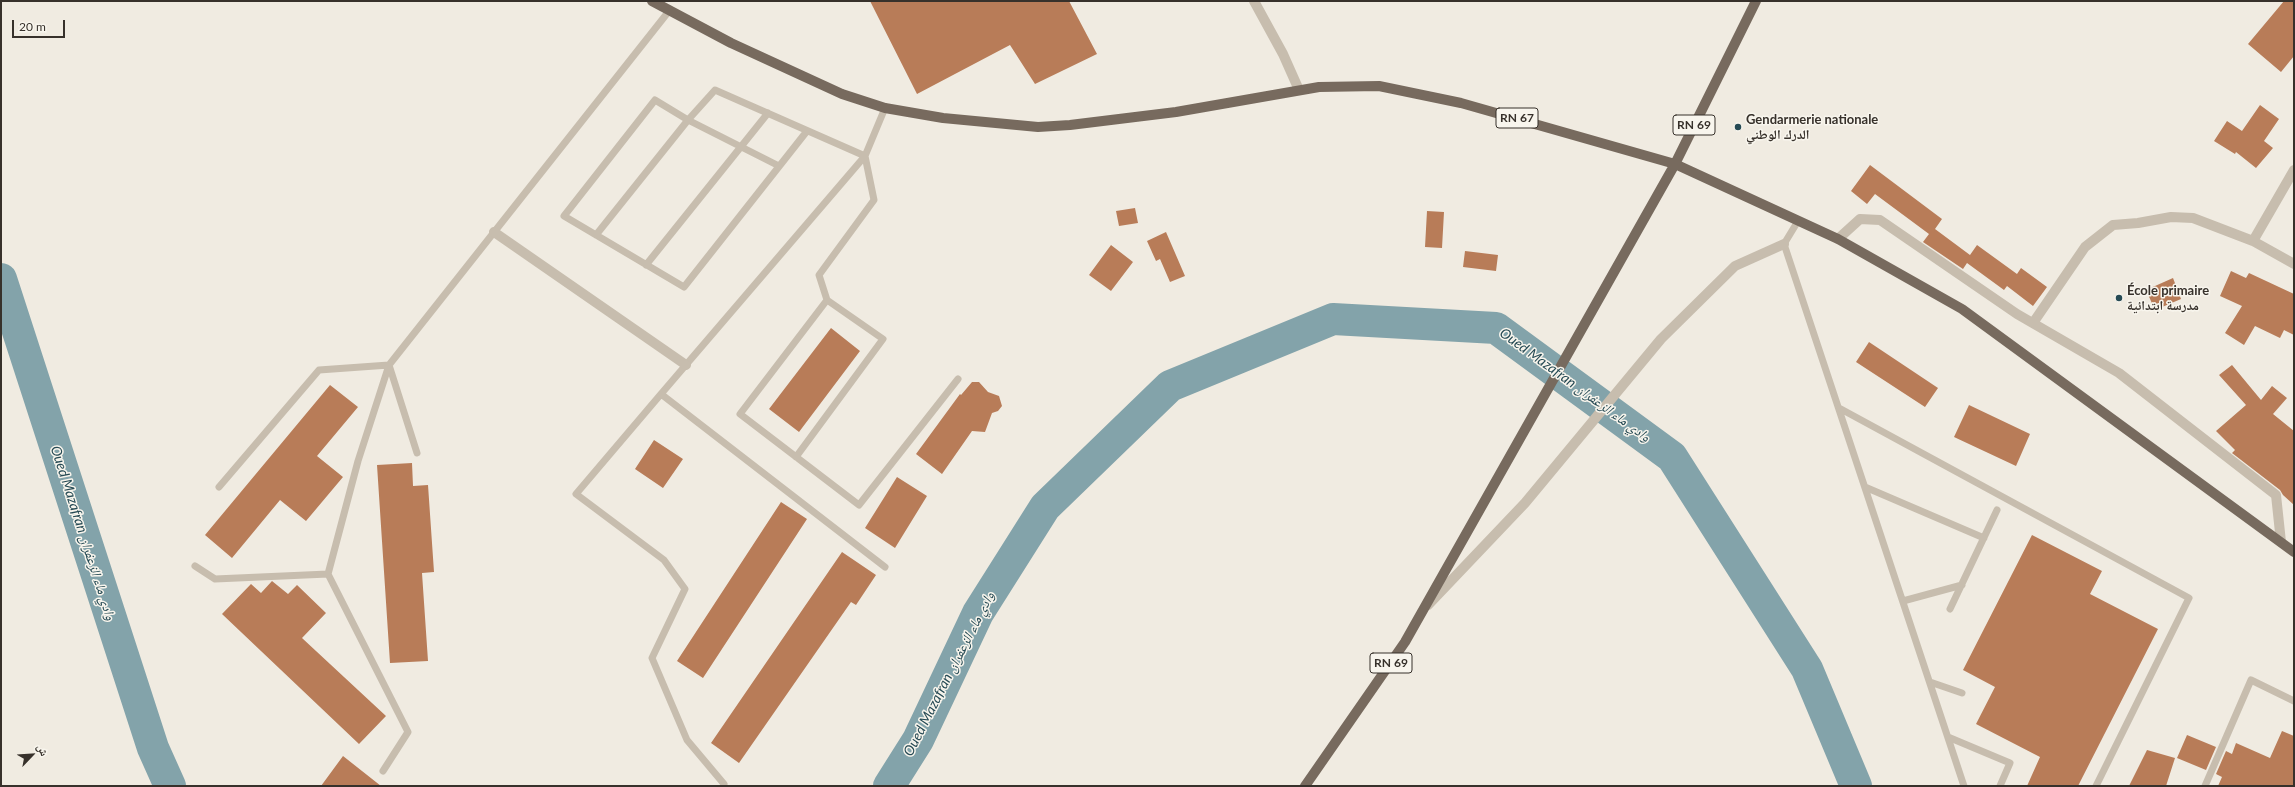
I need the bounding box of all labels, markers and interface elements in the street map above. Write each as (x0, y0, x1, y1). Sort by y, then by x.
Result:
scale bar (14, 12, 67, 38)
text: 20 m (19, 19, 46, 34)
road number: RN 67 (1496, 108, 1538, 128)
place label: Gendarmerie nationale الدرك الوطني (1746, 112, 1878, 143)
road number: RN 69 (1673, 115, 1715, 135)
marker: Gendarmerie nationale الدرك الوطني (1733, 122, 1743, 132)
place label: École primaire مدرسة ابتدائية (2127, 283, 2209, 314)
marker: École primaire مدرسة ابتدائية (2114, 293, 2124, 303)
water label: Oued Mazafran وادي ماء الزعفران (1496, 325, 1654, 445)
water label: Oued Mazafran وادي ماء الزعفران (47, 444, 119, 622)
water label: Oued Mazafran وادي ماء الزعفران (900, 589, 998, 759)
road number: RN 69 (1370, 653, 1412, 673)
north arrow (12, 735, 52, 775)
text: ش (35, 742, 52, 758)

